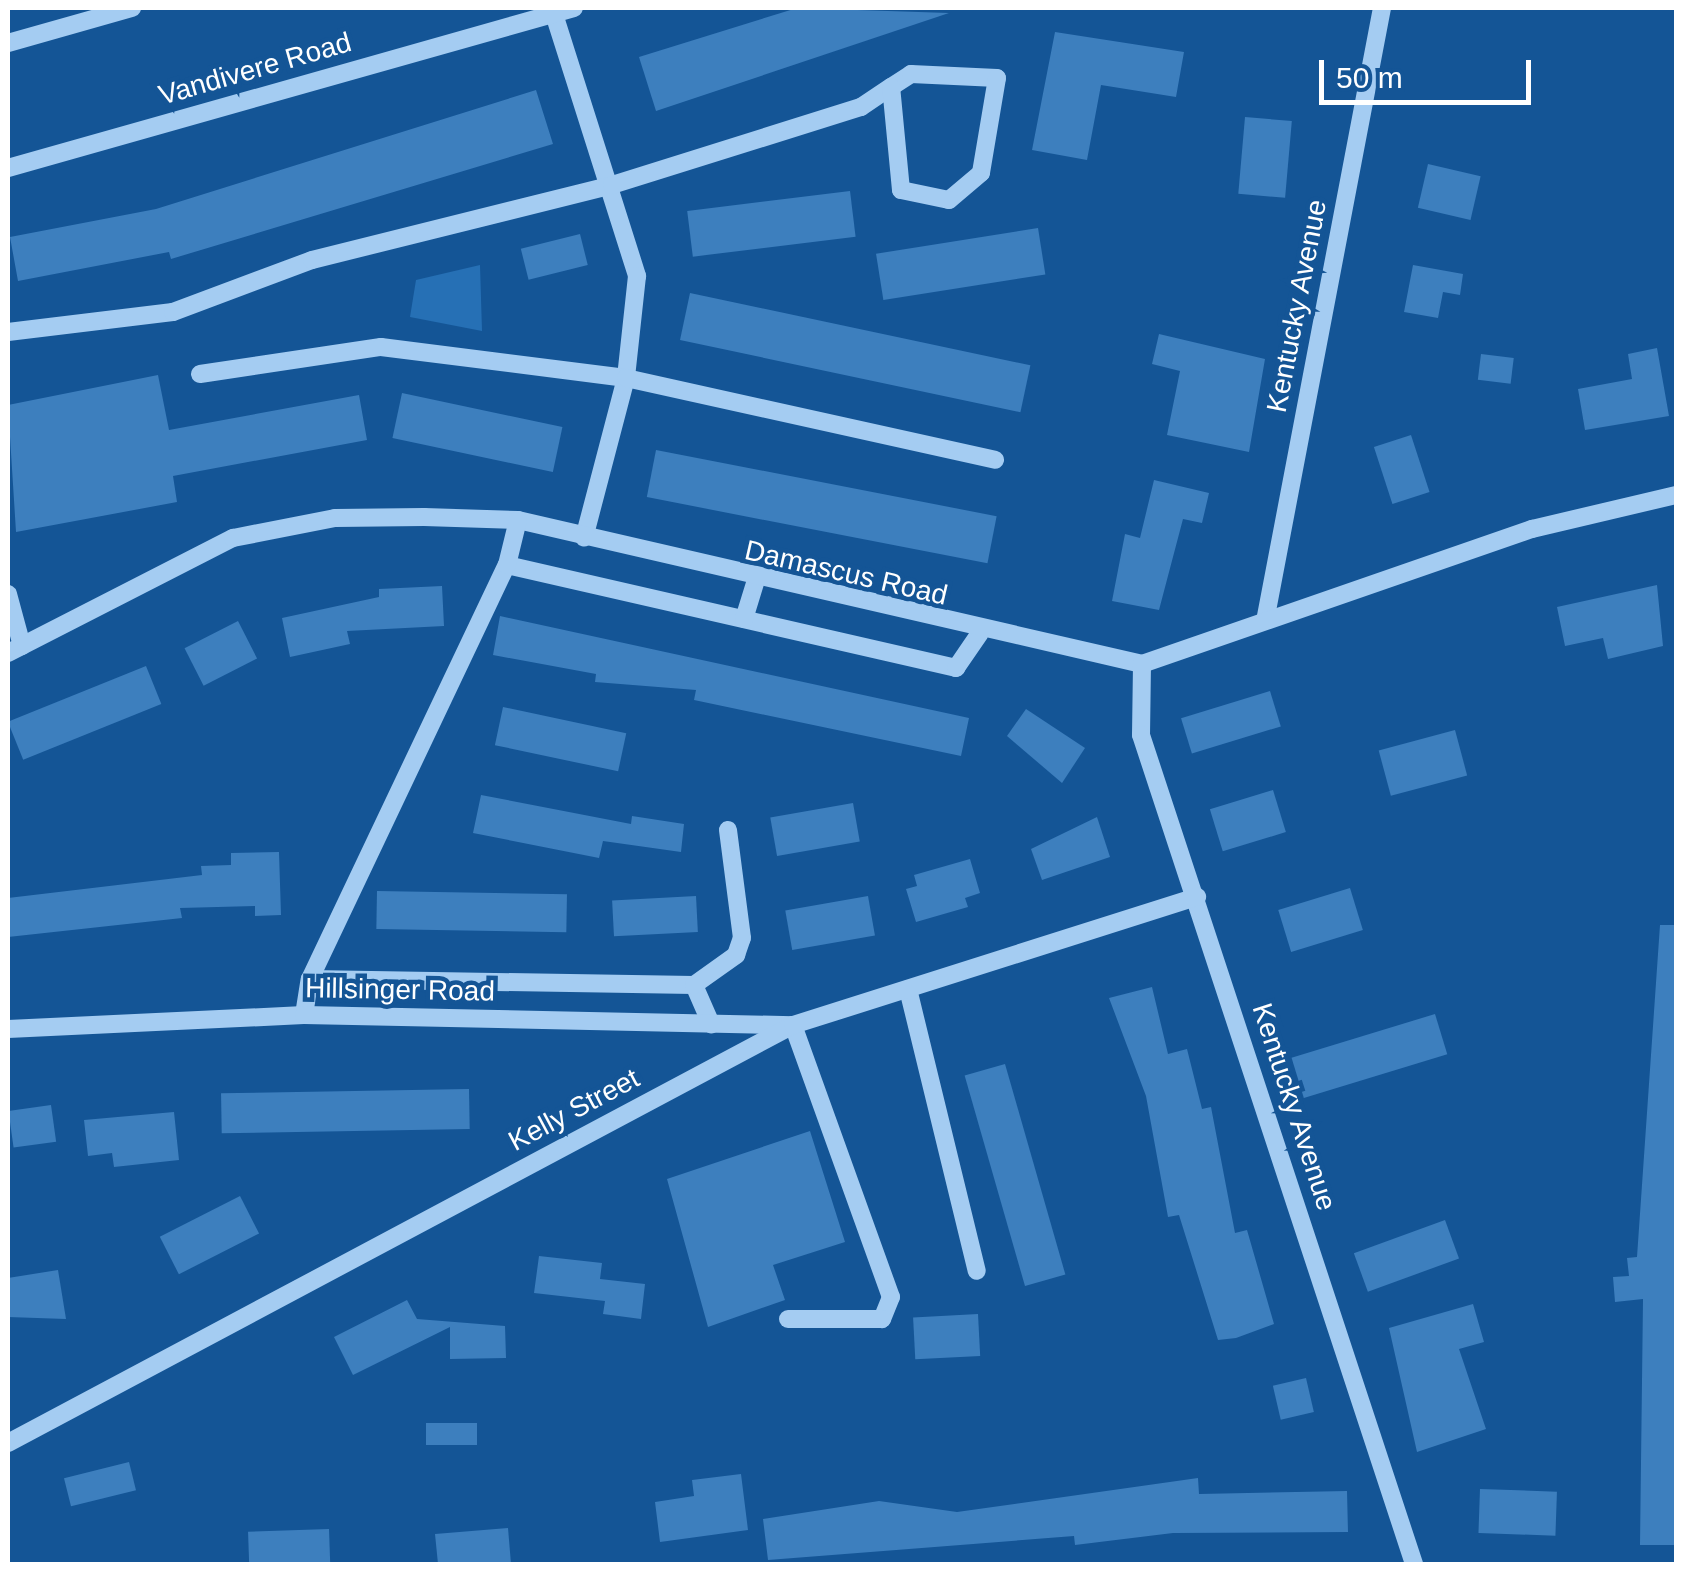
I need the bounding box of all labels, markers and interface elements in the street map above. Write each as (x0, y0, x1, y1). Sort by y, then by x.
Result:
street label: Vandivere Road (155, 25, 355, 113)
scale bar (1324, 40, 1536, 102)
text: 50 m (1336, 61, 1403, 94)
street label: Kentucky Avenue (1260, 196, 1334, 416)
street label: Damascus Road (741, 533, 951, 613)
street label: Hillsinger Road (305, 972, 495, 1008)
street label: Kentucky Avenue (1244, 998, 1344, 1216)
street label: Kelly Street (503, 1062, 645, 1158)

